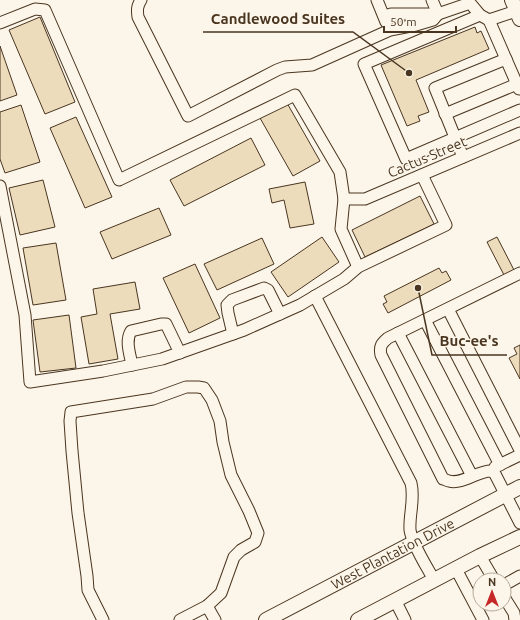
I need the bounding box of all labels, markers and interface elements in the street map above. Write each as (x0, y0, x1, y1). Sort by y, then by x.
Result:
callout: Candlewood Suites (203, 5, 353, 32)
scale bar (384, 8, 456, 34)
text: Candlewood Suites (211, 10, 345, 27)
text: 50 m (390, 15, 417, 28)
street label: Cactus Street (385, 133, 469, 181)
callout: Buc-ee's (432, 328, 507, 355)
text: Buc-ee's (440, 332, 498, 349)
street label: West Plantation Drive (328, 515, 457, 592)
north arrow (472, 572, 512, 612)
text: N (488, 576, 496, 588)

